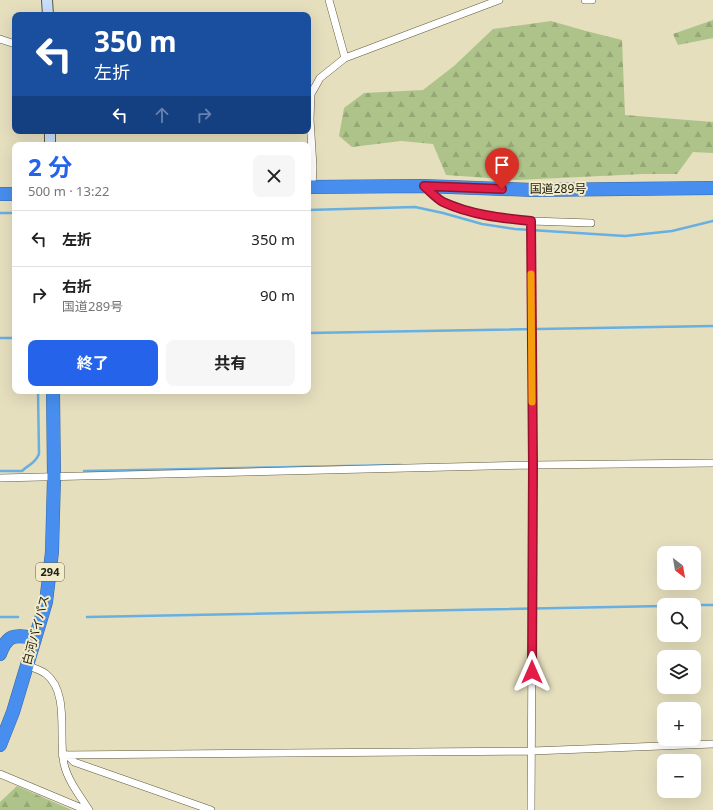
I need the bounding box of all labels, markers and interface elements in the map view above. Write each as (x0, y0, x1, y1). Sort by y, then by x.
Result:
text: 350 m (94, 22, 177, 60)
icon: left (28, 28, 80, 80)
text: 左折 (94, 60, 130, 84)
icon: left (109, 104, 131, 126)
icon: ahead (151, 104, 173, 126)
icon: right (193, 104, 215, 126)
pin (485, 148, 519, 189)
text: 2 分 (28, 150, 72, 183)
icon: arrive (491, 154, 513, 176)
button: close (253, 155, 295, 197)
street label: 国道289号 (530, 180, 586, 197)
text: 500 m · 13:22 (28, 182, 109, 200)
icon: left (28, 228, 50, 250)
text: 左折 (62, 229, 92, 249)
text: 350 m (251, 229, 295, 249)
text: 右折 (62, 276, 92, 296)
icon: right (28, 284, 50, 306)
text: 90 m (260, 285, 295, 305)
text: 国道289号 (62, 297, 123, 315)
button: 終了 (28, 340, 158, 386)
button: 共有 (166, 340, 295, 386)
north arrow (657, 546, 701, 590)
map controls (657, 546, 701, 798)
road number: 294 (36, 563, 64, 581)
street label: 白河バイパス (18, 593, 53, 667)
button: search (657, 598, 701, 642)
button: layers (657, 650, 701, 694)
position arrow (511, 651, 553, 693)
button: + (657, 702, 701, 746)
button: − (657, 754, 701, 798)

